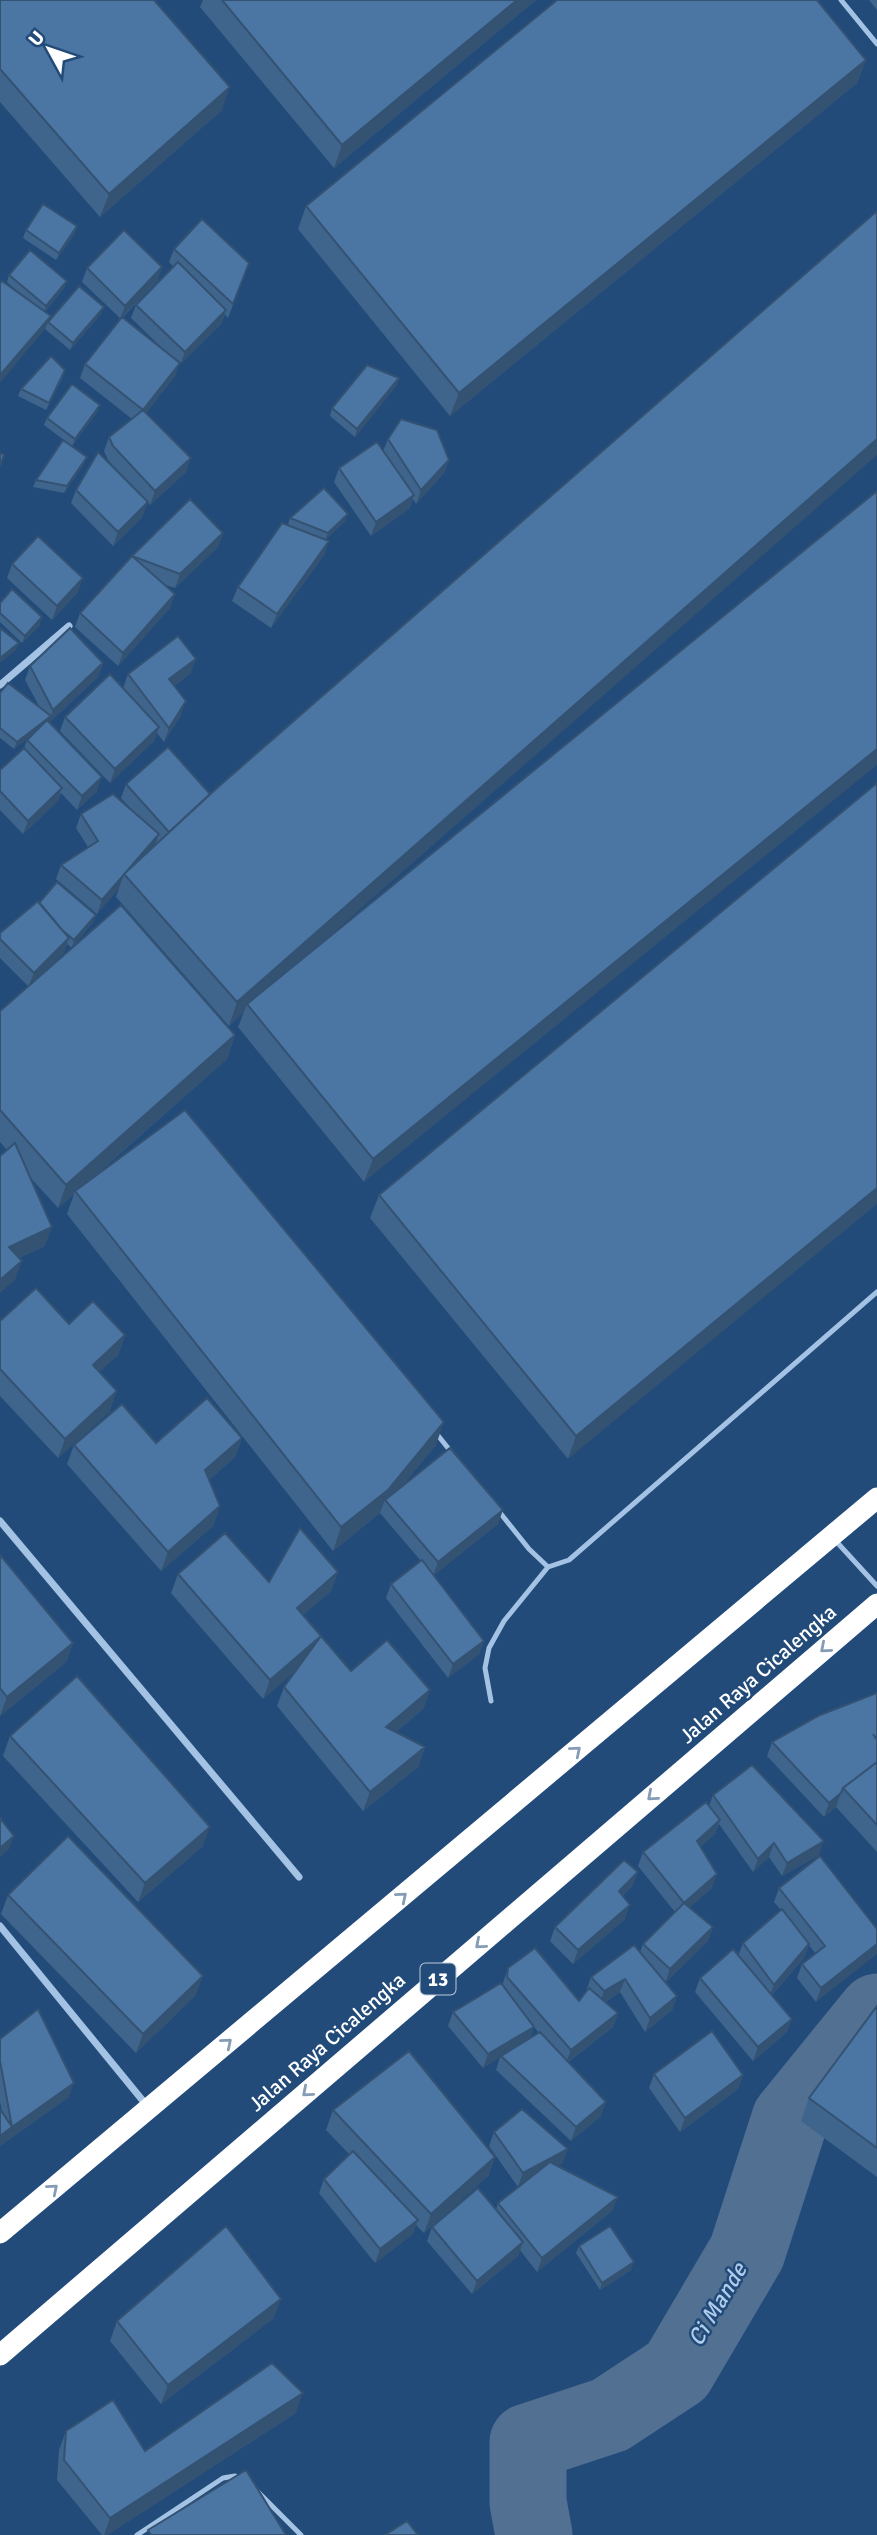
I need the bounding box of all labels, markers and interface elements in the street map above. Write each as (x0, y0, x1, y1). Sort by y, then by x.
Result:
north arrow (14, 14, 84, 84)
text: U (23, 26, 50, 51)
street label: Jalan Raya Cicalengka (674, 1599, 842, 1749)
one-way arrow (820, 1640, 833, 1652)
one-way arrow (567, 1747, 580, 1759)
one-way arrow (648, 1788, 661, 1800)
one-way arrow (393, 1893, 406, 1905)
one-way arrow (475, 1936, 488, 1948)
road number: 13 (420, 1964, 456, 1994)
street label: Jalan Raya Cicalengka (243, 1967, 411, 2117)
one-way arrow (219, 2039, 232, 2051)
one-way arrow (302, 2084, 315, 2096)
one-way arrow (44, 2185, 57, 2197)
water label: Ci Mande (681, 2256, 754, 2351)

